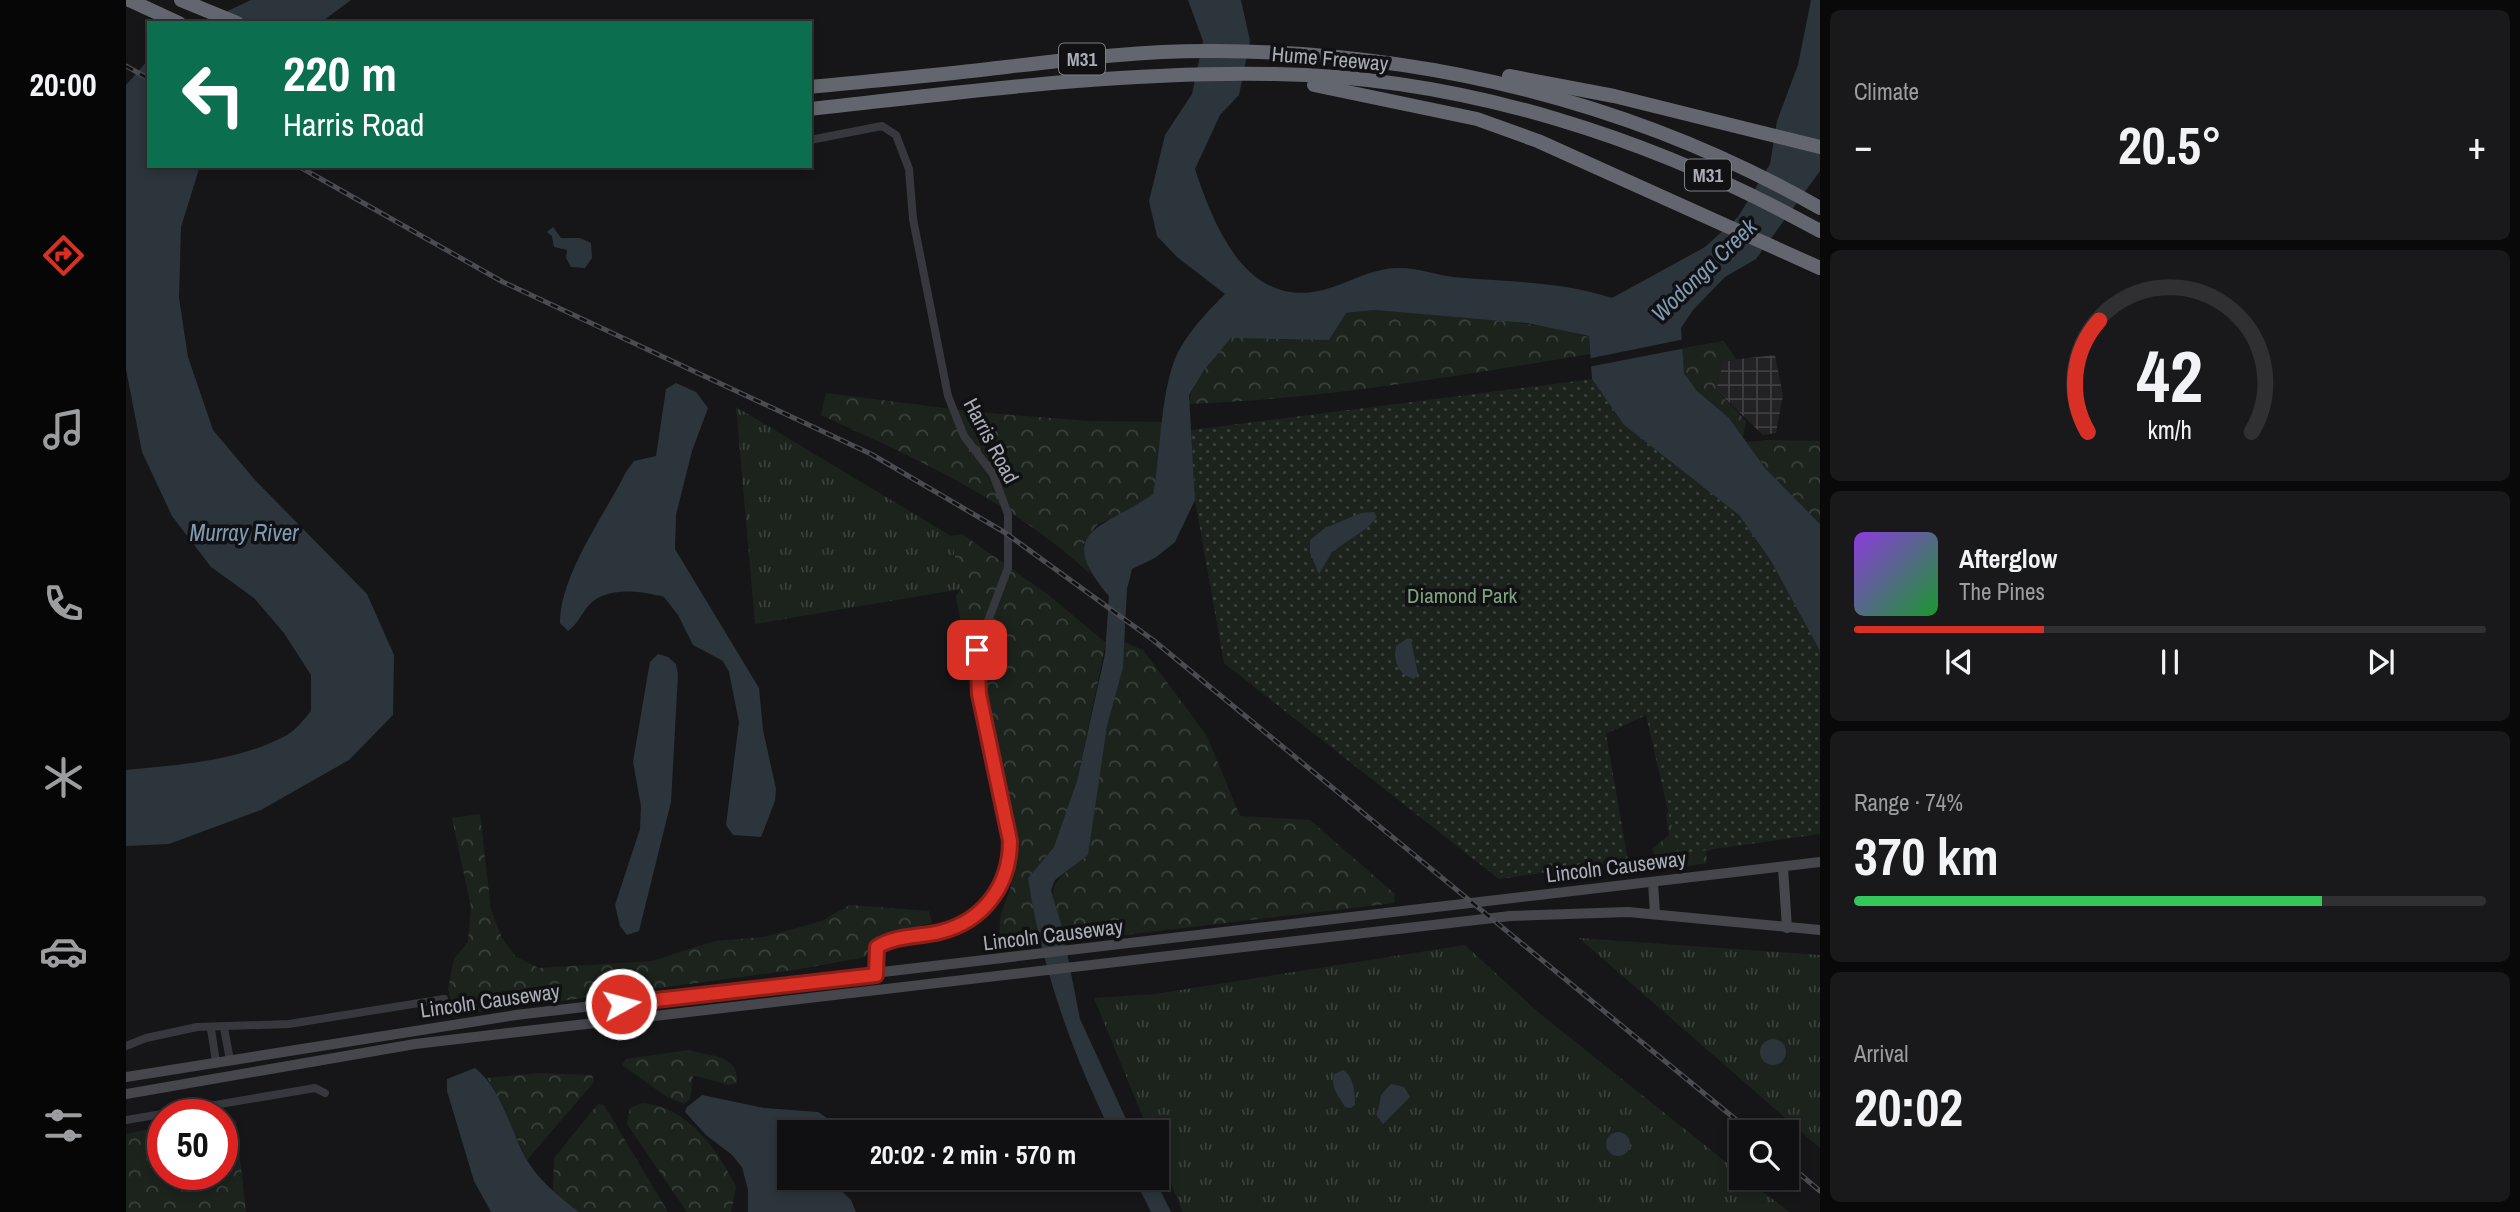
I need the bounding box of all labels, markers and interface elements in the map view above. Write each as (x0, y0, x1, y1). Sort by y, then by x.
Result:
street label: Hume Freeway (1271, 39, 1390, 78)
text: 220 m (283, 40, 397, 106)
road number: M31 (1059, 44, 1105, 74)
icon: left (168, 49, 259, 140)
text: 20:00 (29, 63, 97, 106)
text: Climate (1854, 76, 1919, 107)
text: Harris Road (283, 103, 424, 146)
text: 20.5° (2118, 110, 2222, 180)
text: − (1854, 120, 1872, 171)
text: + (2468, 120, 2486, 171)
road number: M31 (1685, 160, 1731, 190)
water label: Wodonga Creek (1644, 210, 1764, 328)
icon: directions (39, 231, 88, 280)
text: 42 (2137, 327, 2203, 425)
street label: Harris Road (957, 393, 1026, 489)
icon: music (39, 405, 88, 454)
text: km/h (2148, 412, 2192, 446)
water label: Murray River (190, 517, 299, 548)
text: Afterglow (1959, 541, 2057, 576)
text: The Pines (1959, 576, 2045, 607)
icon: phone (39, 579, 88, 628)
park label: Diamond Park (1407, 581, 1517, 610)
pin (947, 620, 1007, 680)
icon: arrive (958, 631, 996, 669)
icon: previous (1940, 643, 1978, 681)
icon: pause (2151, 643, 2189, 681)
icon: next (2362, 643, 2400, 681)
icon: climate (39, 753, 88, 802)
text: Range · 74% (1854, 787, 1963, 818)
text: 370 km (1854, 821, 1999, 891)
street label: Lincoln Causeway (1544, 843, 1688, 889)
street label: Lincoln Causeway (981, 911, 1125, 957)
icon: car (39, 927, 88, 976)
position arrow (584, 967, 658, 1041)
street label: Lincoln Causeway (418, 976, 562, 1025)
text: Arrival (1854, 1038, 1909, 1069)
text: 20:02 (1854, 1072, 1963, 1142)
speed limit sign: 50 (147, 1099, 238, 1190)
icon: filters (39, 1101, 88, 1150)
map controls (1729, 1120, 1799, 1190)
button: search (1729, 1120, 1799, 1190)
text: 20:02 · 2 min · 570 m (870, 1137, 1076, 1172)

